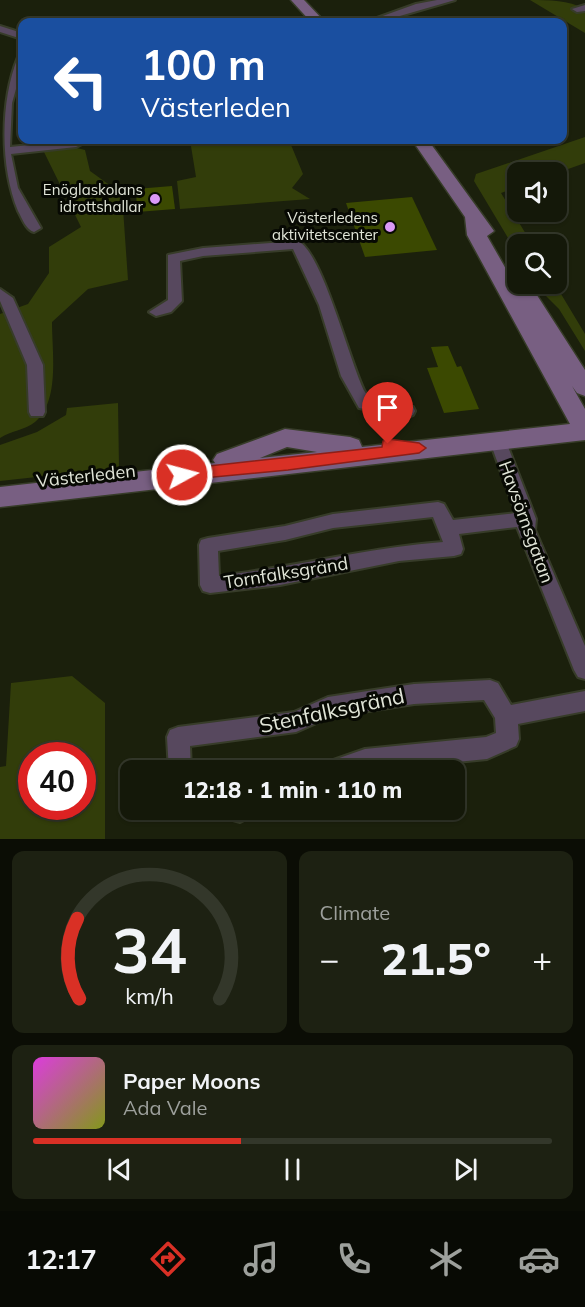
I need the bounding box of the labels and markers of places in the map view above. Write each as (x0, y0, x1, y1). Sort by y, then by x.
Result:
place label: Enöglaskolans idrottshallar (43, 180, 144, 216)
marker: Enöglaskolans idrottshallar (148, 192, 162, 206)
place label: Västerledens aktivitetscenter (272, 208, 379, 244)
marker: Västerledens aktivitetscenter (383, 220, 397, 234)
pin (362, 382, 413, 444)

